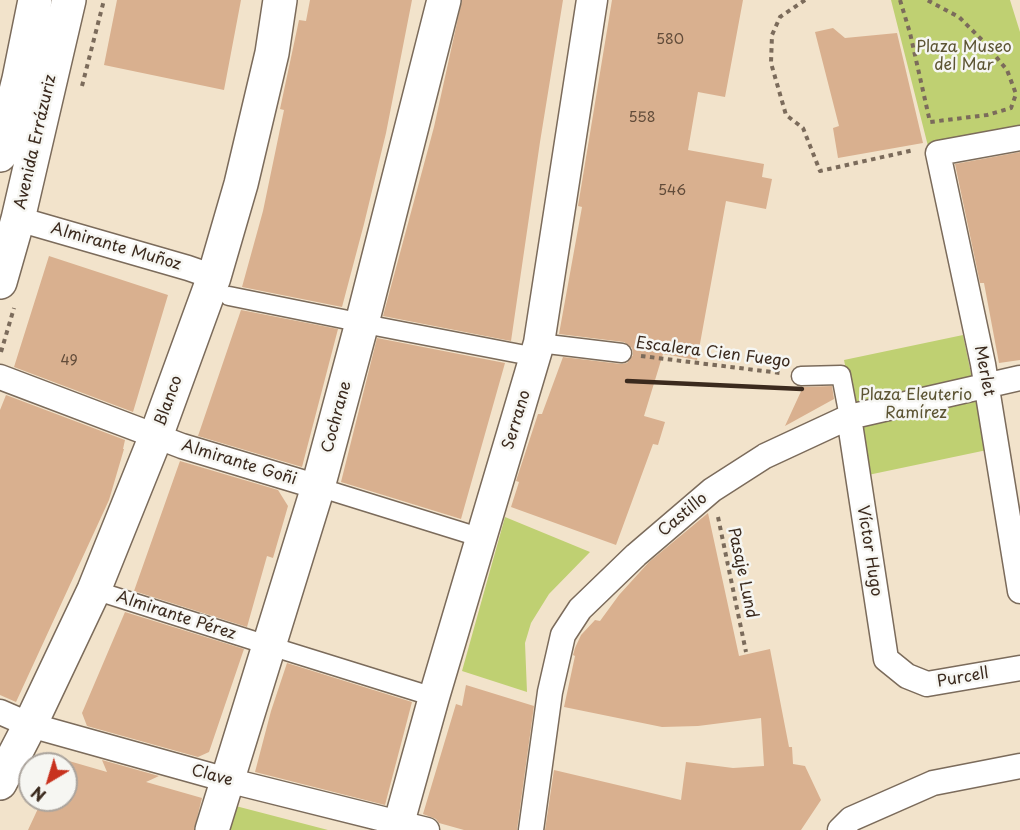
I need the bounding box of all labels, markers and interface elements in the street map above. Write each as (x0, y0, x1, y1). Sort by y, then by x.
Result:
house number: 580 (656, 32, 684, 48)
park label: Plaza Museo del Mar (916, 38, 1012, 76)
street label: Avenida Errázuriz (11, 73, 61, 211)
house number: 558 (629, 110, 655, 126)
house number: 546 (658, 183, 686, 199)
street label: Almirante Muñoz (49, 219, 183, 275)
street label: Escalera Cien Fuego (635, 334, 791, 372)
street label: Merlet (970, 344, 998, 398)
house number: 49 (60, 353, 78, 369)
street label: Blanco (151, 373, 187, 429)
street label: Cochrane (318, 379, 356, 455)
park label: Plaza Eleuterio Ramírez (860, 386, 972, 424)
street label: Serrano (499, 388, 535, 452)
street label: Almirante Goñi (179, 436, 299, 490)
street label: Castillo (655, 489, 711, 541)
street label: Víctor Hugo (852, 504, 886, 598)
street label: Pasaje Lund (723, 526, 761, 620)
street label: Almirante Pérez (114, 588, 238, 644)
street label: Purcell (936, 664, 990, 692)
north arrow (18, 752, 78, 812)
street label: Clave (189, 761, 235, 791)
text: N (26, 781, 51, 808)

